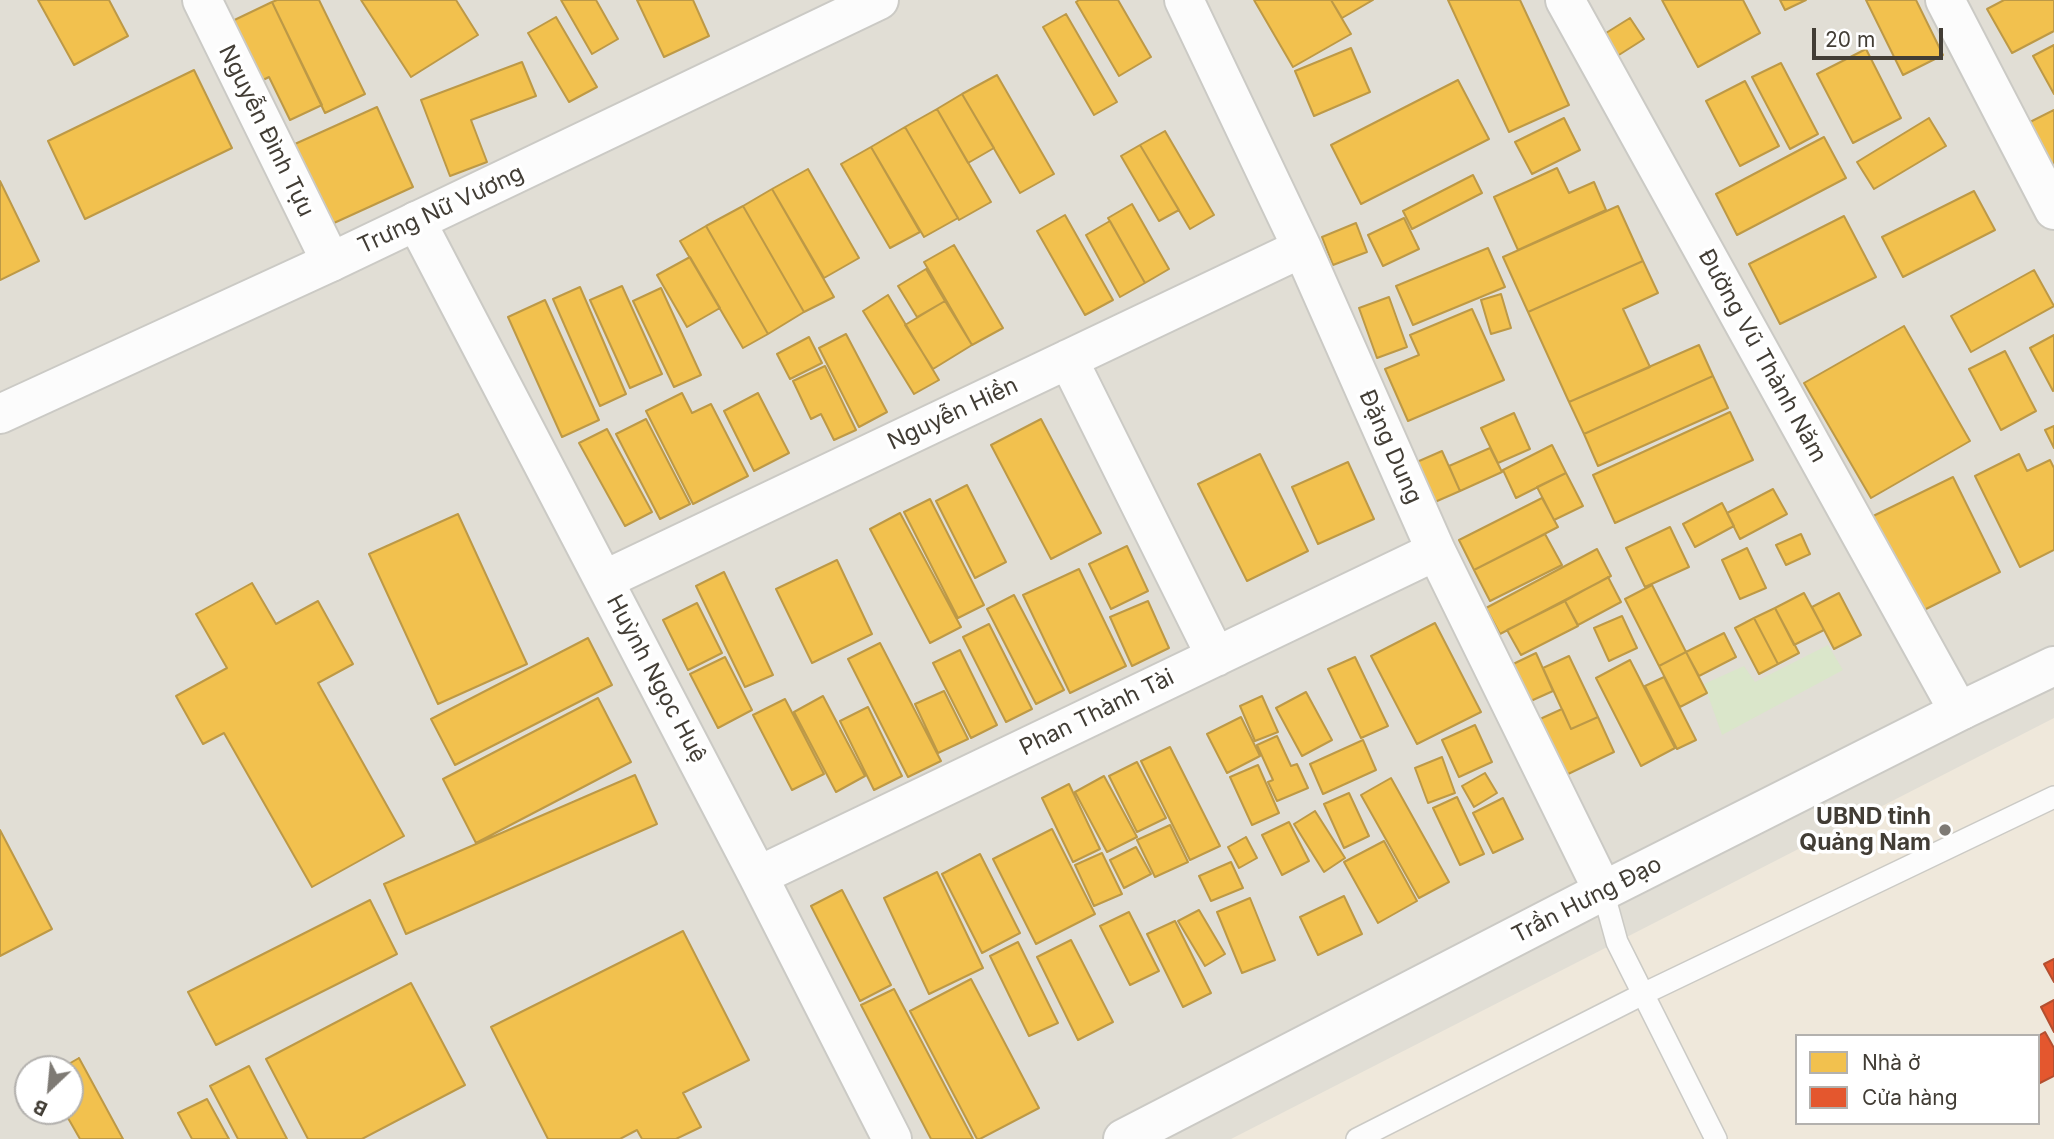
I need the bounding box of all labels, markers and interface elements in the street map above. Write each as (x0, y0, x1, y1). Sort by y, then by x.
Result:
scale bar (1816, 14, 1947, 58)
text: 20 m (1825, 27, 1875, 52)
street label: Nguyễn Đình Tựu (212, 41, 320, 221)
street label: Trưng Nữ Vương (354, 160, 528, 260)
street label: Đường Vũ Thành Năm (1692, 245, 1832, 467)
street label: Nguyễn Hiền (883, 372, 1023, 456)
street label: Đặng Dung (1353, 386, 1427, 508)
street label: Huỳnh Ngọc Huệ (600, 590, 712, 768)
street label: Phan Thành Tài (1015, 664, 1179, 762)
place label: UBND tỉnh Quảng Nam (1799, 803, 1931, 857)
marker: UBND tỉnh Quảng Nam (1937, 822, 1953, 838)
street label: Trần Hưng Đạo (1508, 850, 1666, 950)
legend (1795, 1034, 2040, 1125)
text: Nhà ở (1862, 1050, 1920, 1075)
north arrow (14, 1055, 84, 1125)
text: Cửa hàng (1862, 1085, 1958, 1110)
text: B (30, 1094, 51, 1121)

